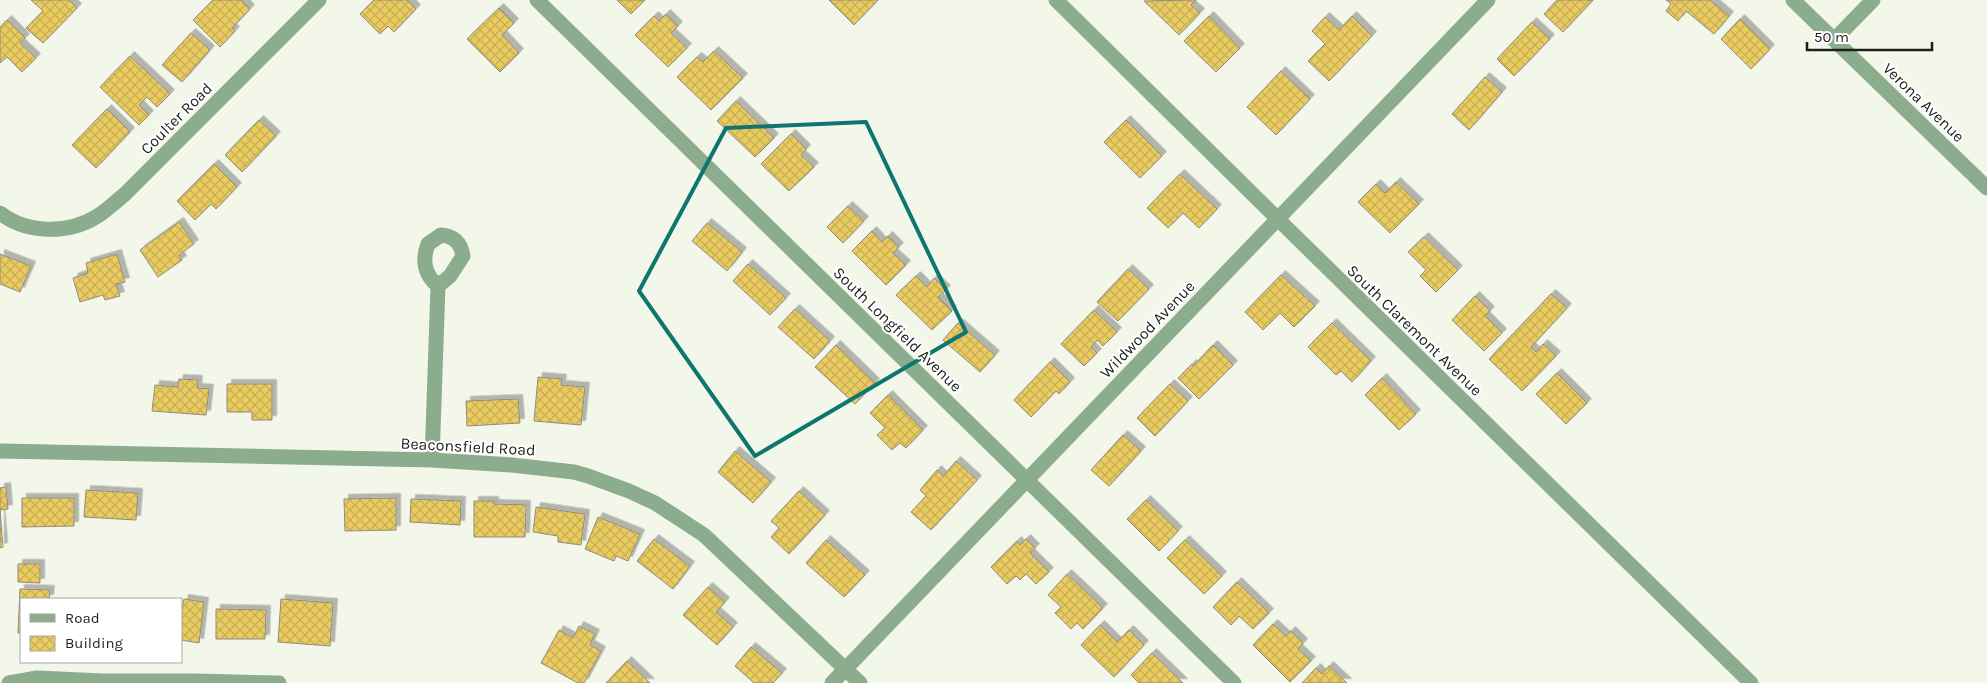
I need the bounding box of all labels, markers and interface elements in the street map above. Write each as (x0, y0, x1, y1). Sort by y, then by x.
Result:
scale bar (1807, 20, 1932, 52)
text: 50 m (1814, 28, 1849, 46)
street label: Verona Avenue (1879, 59, 1968, 146)
street label: Coulter Road (137, 79, 216, 158)
street label: South Claremont Avenue (1343, 261, 1486, 400)
street label: South Longfield Avenue (829, 263, 966, 396)
street label: Wildwood Avenue (1096, 277, 1199, 382)
street label: Beaconsfield Road (400, 433, 536, 460)
legend (20, 598, 182, 663)
text: Road (65, 609, 100, 627)
text: Building (65, 634, 123, 652)

